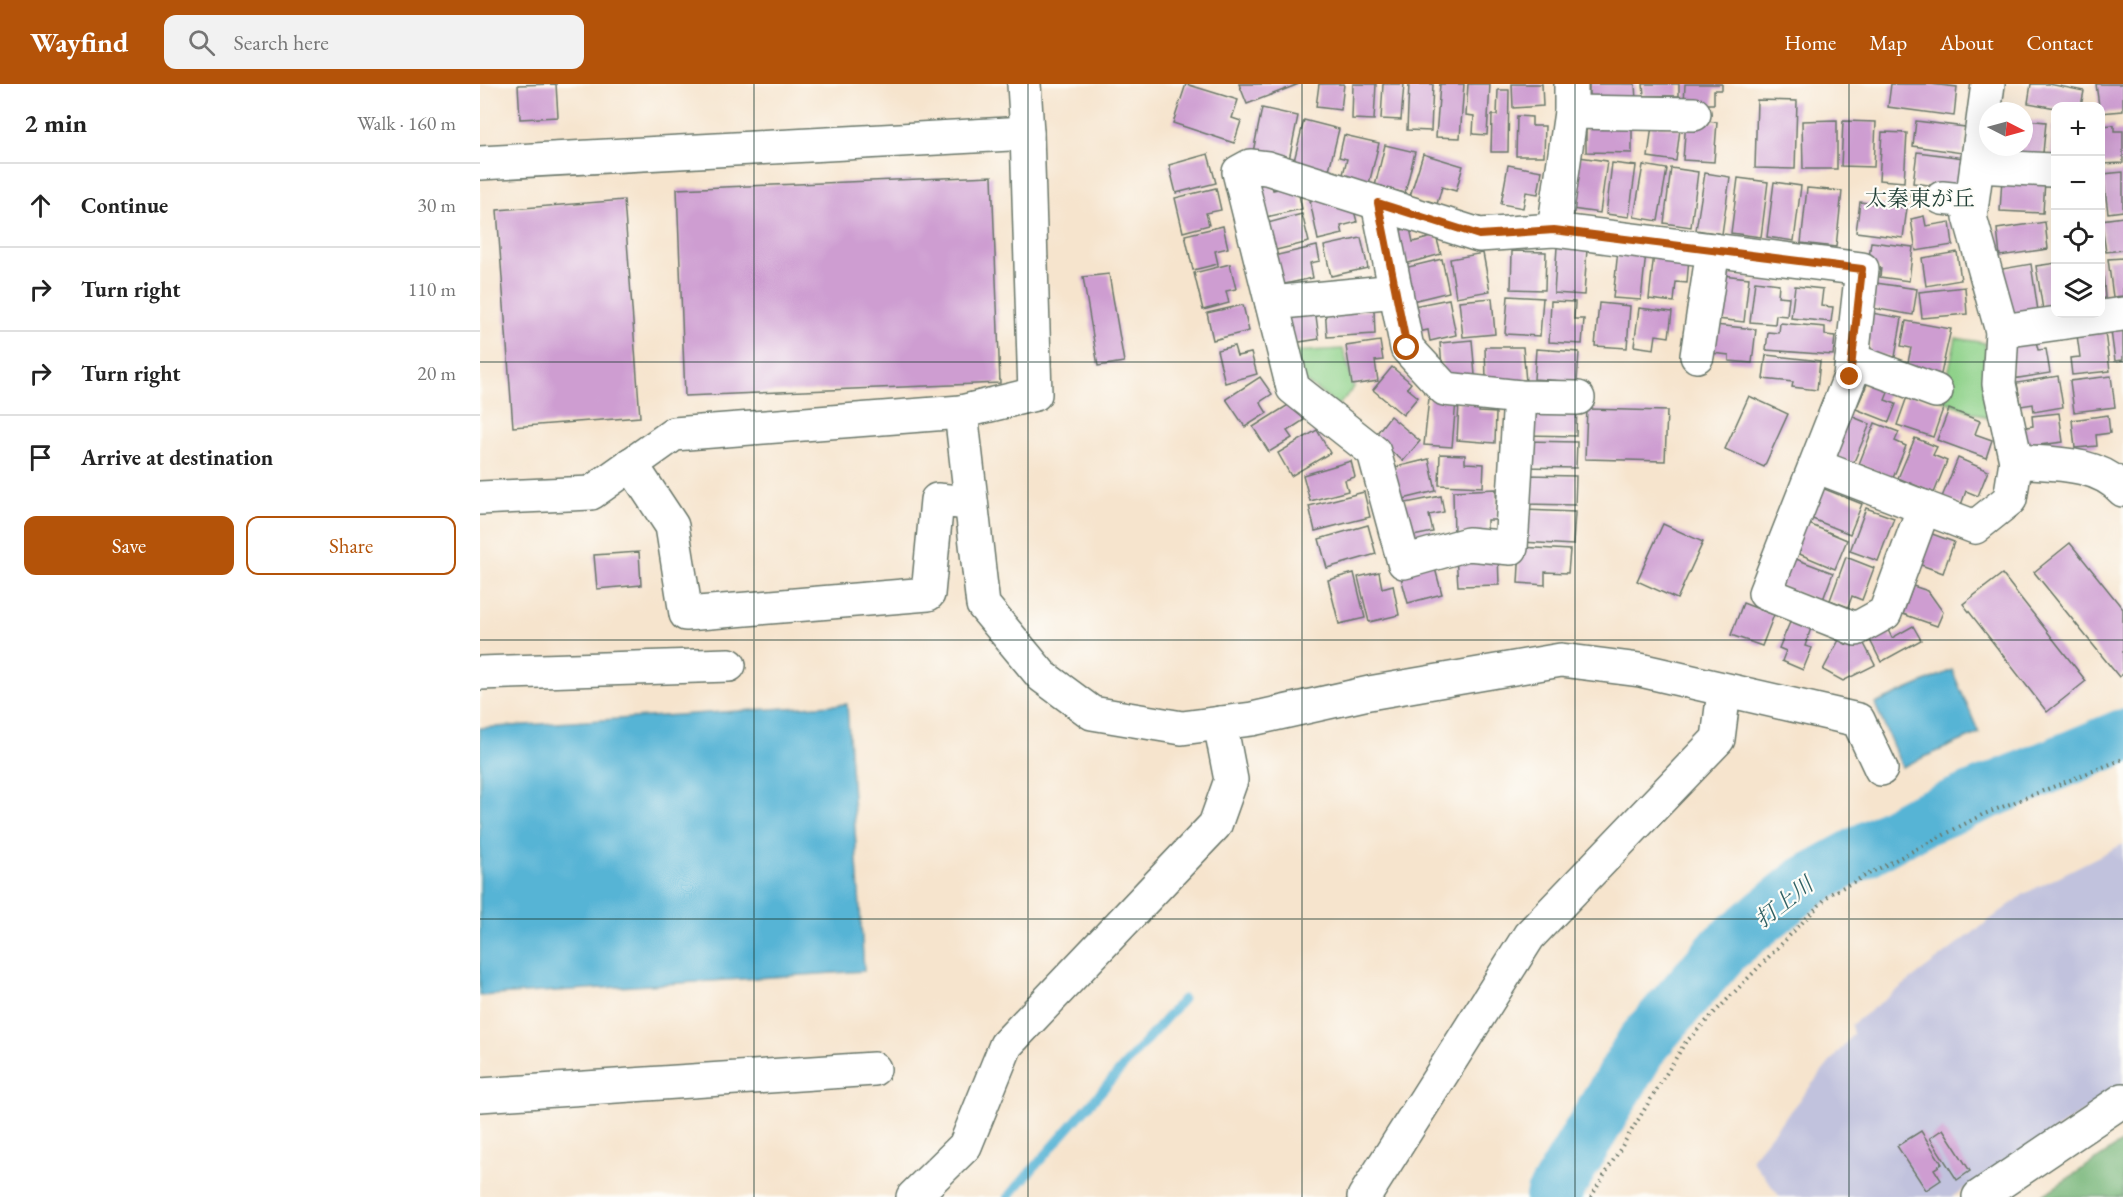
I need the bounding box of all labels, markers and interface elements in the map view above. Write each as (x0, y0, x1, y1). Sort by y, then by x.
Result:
search box (164, 15, 584, 69)
text: Wayfind (30, 24, 128, 60)
icon: search (185, 26, 218, 59)
text: Search here (233, 28, 329, 57)
text: Home (1784, 29, 1836, 56)
text: Map (1869, 29, 1907, 56)
text: About (1940, 29, 1993, 56)
text: Contact (2026, 29, 2093, 56)
north arrow (1979, 102, 2033, 156)
map controls (2051, 102, 2105, 318)
button: + (2051, 102, 2105, 156)
text: 2 min (24, 106, 87, 140)
text: Walk · 160 m (357, 110, 456, 136)
button: − (2051, 156, 2105, 210)
district label: 太秦東が丘 (1865, 184, 1975, 213)
icon: ahead (24, 189, 57, 222)
text: Continue (81, 191, 168, 220)
text: 30 m (417, 192, 456, 218)
button: locate (2051, 210, 2105, 264)
button: layers (2051, 264, 2105, 318)
icon: right (24, 273, 57, 306)
text: Turn right (81, 275, 180, 304)
text: 110 m (408, 276, 456, 302)
route start (1393, 334, 1419, 360)
icon: right (24, 357, 57, 390)
text: Turn right (81, 359, 180, 388)
text: 20 m (417, 360, 456, 386)
route end (1836, 363, 1862, 389)
icon: arrive (24, 441, 57, 474)
text: Arrive at destination (81, 443, 273, 472)
button: Save (24, 516, 234, 575)
button: Share (246, 516, 456, 575)
water label: 打上川 (1749, 869, 1821, 934)

